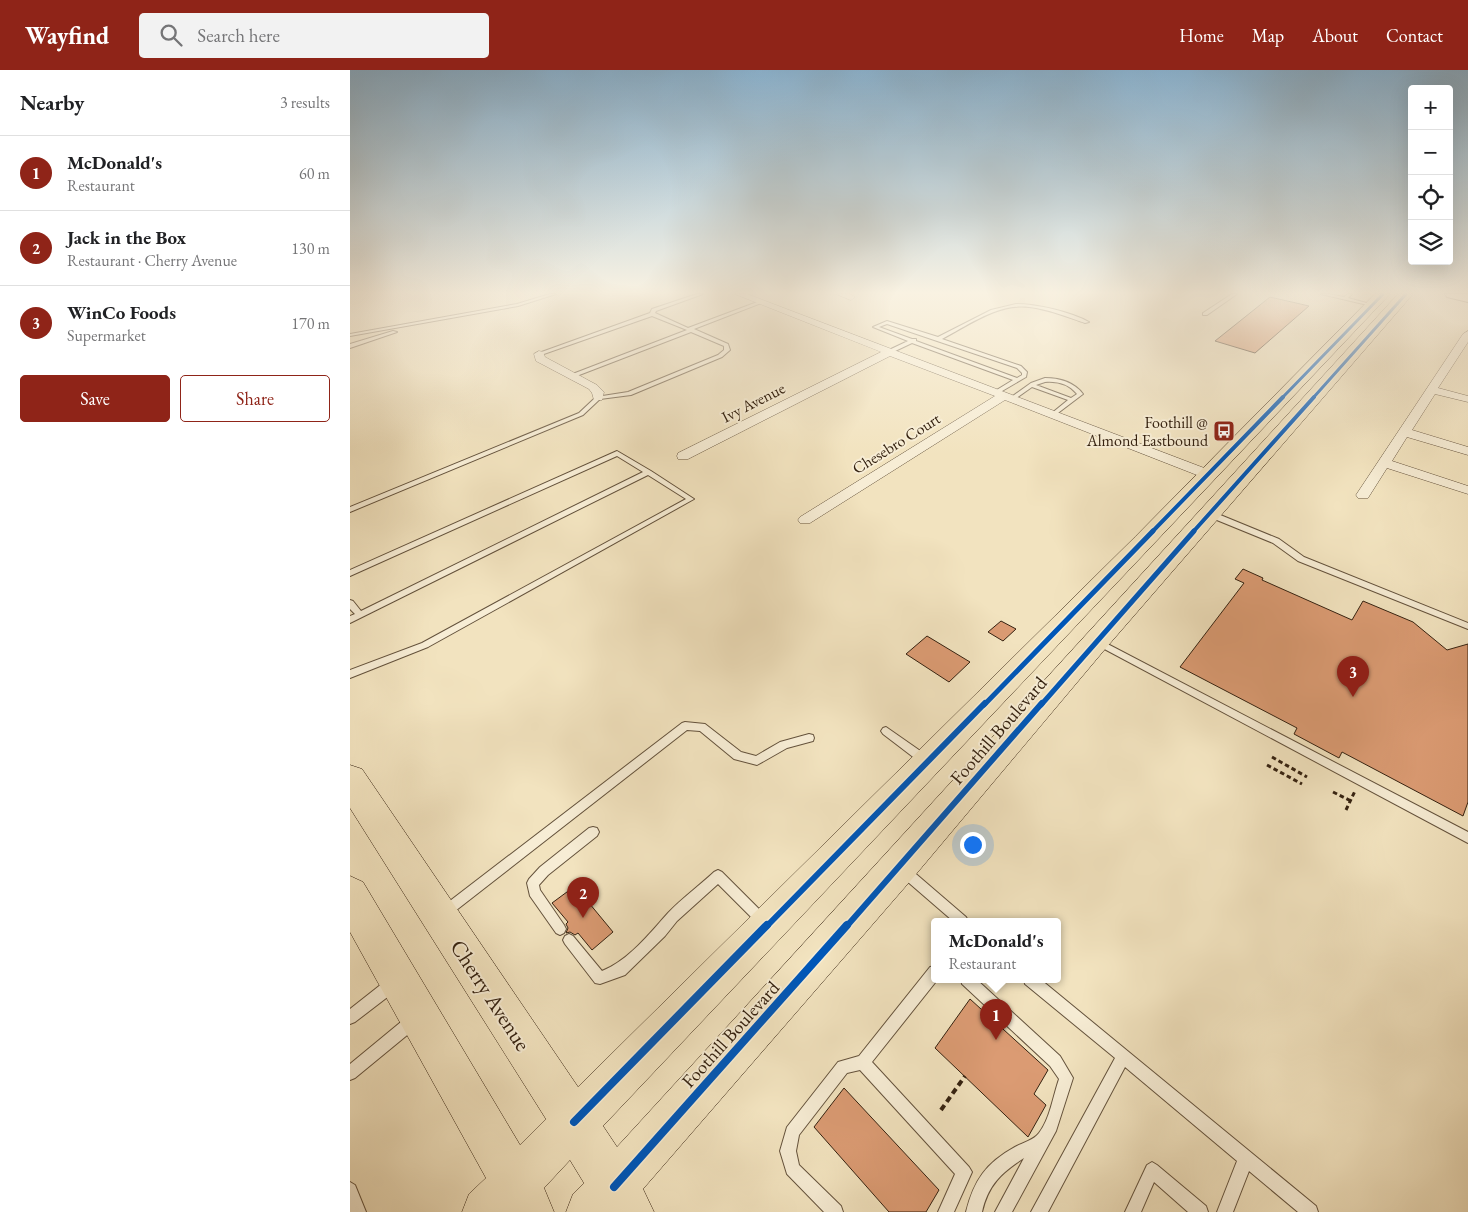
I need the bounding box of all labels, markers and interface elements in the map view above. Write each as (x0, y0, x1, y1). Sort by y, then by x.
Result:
search box (139, 13, 489, 58)
text: Wayfind (25, 20, 109, 51)
icon: search (157, 21, 185, 49)
text: Search here (197, 23, 280, 48)
text: Home (1179, 24, 1224, 47)
text: Map (1252, 24, 1284, 47)
text: About (1312, 24, 1358, 47)
text: Contact (1386, 24, 1443, 47)
map controls (1408, 85, 1453, 265)
button: + (1408, 85, 1453, 130)
text: Nearby (20, 89, 84, 116)
text: 3 results (280, 92, 330, 113)
button: − (1408, 130, 1453, 175)
text: McDonald's (67, 150, 162, 175)
text: 1 (32, 163, 40, 184)
text: 60 m (299, 163, 330, 184)
text: Restaurant (67, 175, 135, 196)
button: locate (1408, 175, 1453, 220)
button: layers (1408, 220, 1453, 265)
text: Jack in the Box (67, 225, 186, 250)
text: 2 (32, 238, 40, 259)
text: 130 m (291, 238, 330, 259)
text: Restaurant · Cherry Avenue (67, 250, 237, 271)
text: WinCo Foods (67, 300, 176, 325)
text: 3 (32, 313, 40, 334)
text: 170 m (291, 313, 330, 334)
text: Supermarket (67, 325, 146, 346)
button: Save (20, 375, 170, 422)
button: Share (180, 375, 330, 422)
street label: Ivy Avenue (718, 378, 789, 427)
street label: Chesebro Court (848, 408, 944, 479)
place label: Foothill @ Almond Eastbound (1086, 412, 1209, 451)
bus stop icon: Foothill @ Almond Eastbound (1212, 419, 1236, 443)
pin: 3 (1337, 656, 1369, 697)
street label: Foothill Boulevard (945, 671, 1052, 790)
your location (960, 832, 986, 858)
pin: 2 (567, 877, 599, 918)
popup (931, 918, 1061, 983)
text: McDonald's (949, 928, 1044, 953)
street label: Cherry Avenue (444, 934, 538, 1057)
text: Restaurant (949, 953, 1016, 974)
street label: Foothill Boulevard (676, 975, 785, 1093)
pin: 1 (980, 999, 1012, 1040)

